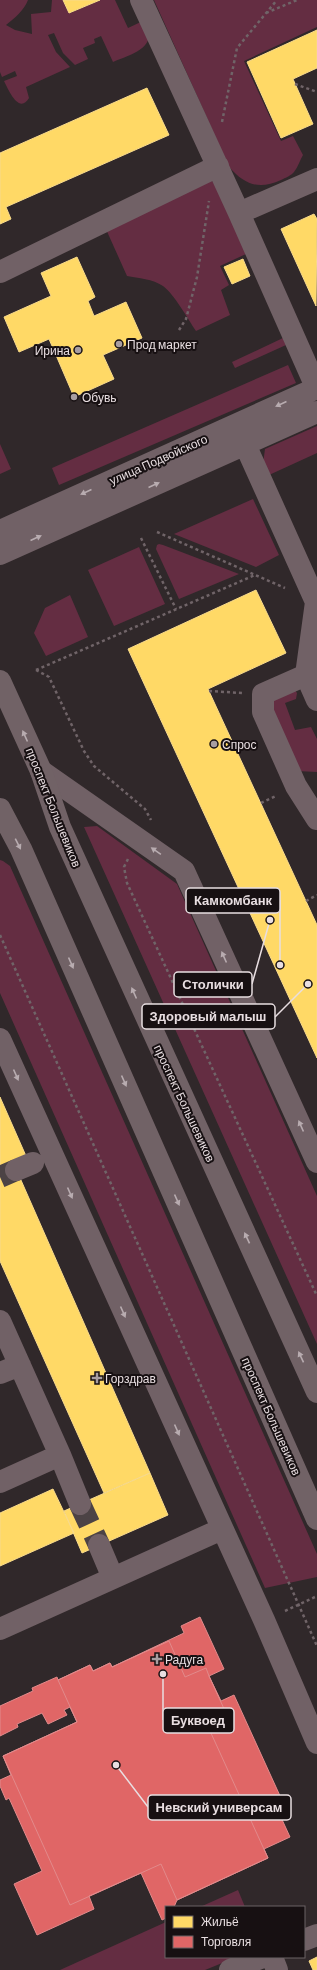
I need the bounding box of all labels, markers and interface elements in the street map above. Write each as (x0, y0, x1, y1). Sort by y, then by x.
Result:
place label: Прод маркет (127, 337, 197, 352)
marker: Прод маркет (114, 339, 124, 349)
place label: Ирина (35, 343, 70, 358)
marker: Ирина (73, 345, 83, 355)
place label: Обувь (82, 390, 117, 405)
marker: Обувь (69, 392, 79, 402)
one-way arrow (276, 401, 287, 407)
street label: улица Подвойского (107, 431, 210, 488)
one-way arrow (149, 482, 160, 488)
one-way arrow (81, 489, 92, 495)
one-way arrow (30, 535, 41, 541)
one-way arrow (21, 729, 27, 741)
place label: Спрос (222, 737, 257, 752)
marker: Спрос (209, 739, 219, 749)
street label: проспект Большевиков (23, 745, 84, 869)
one-way arrow (15, 838, 21, 850)
one-way arrow (150, 847, 161, 855)
callout: Камкомбанк (186, 888, 280, 913)
text: Камкомбанк (194, 892, 273, 908)
one-way arrow (221, 951, 227, 963)
one-way arrow (68, 957, 74, 968)
callout: Столички (174, 972, 252, 997)
text: Столички (182, 976, 244, 992)
one-way arrow (131, 986, 137, 998)
callout: Здоровый малыш (142, 1004, 275, 1029)
text: Здоровый малыш (150, 1008, 266, 1024)
street label: проспект Большевиков (151, 1042, 218, 1164)
one-way arrow (13, 1069, 19, 1080)
one-way arrow (121, 1076, 127, 1087)
one-way arrow (298, 1121, 304, 1132)
one-way arrow (67, 1187, 73, 1199)
one-way arrow (174, 1195, 180, 1207)
one-way arrow (243, 1232, 249, 1244)
one-way arrow (121, 1306, 127, 1318)
one-way arrow (298, 1351, 304, 1362)
street label: проспект Большевиков (239, 1355, 304, 1478)
place label: Горздрав (105, 1371, 156, 1386)
marker: Горздрав (92, 1373, 102, 1383)
one-way arrow (174, 1424, 180, 1436)
place label: Радуга (165, 1652, 203, 1667)
marker: Радуга (152, 1654, 162, 1664)
callout: Буквоед (163, 1708, 234, 1733)
text: Буквоед (171, 1712, 226, 1728)
callout: Невский универсам (148, 1795, 291, 1820)
text: Невский универсам (156, 1799, 282, 1815)
legend (165, 1906, 305, 1958)
text: Жильё (201, 1914, 239, 1928)
text: Торговля (201, 1934, 251, 1949)

